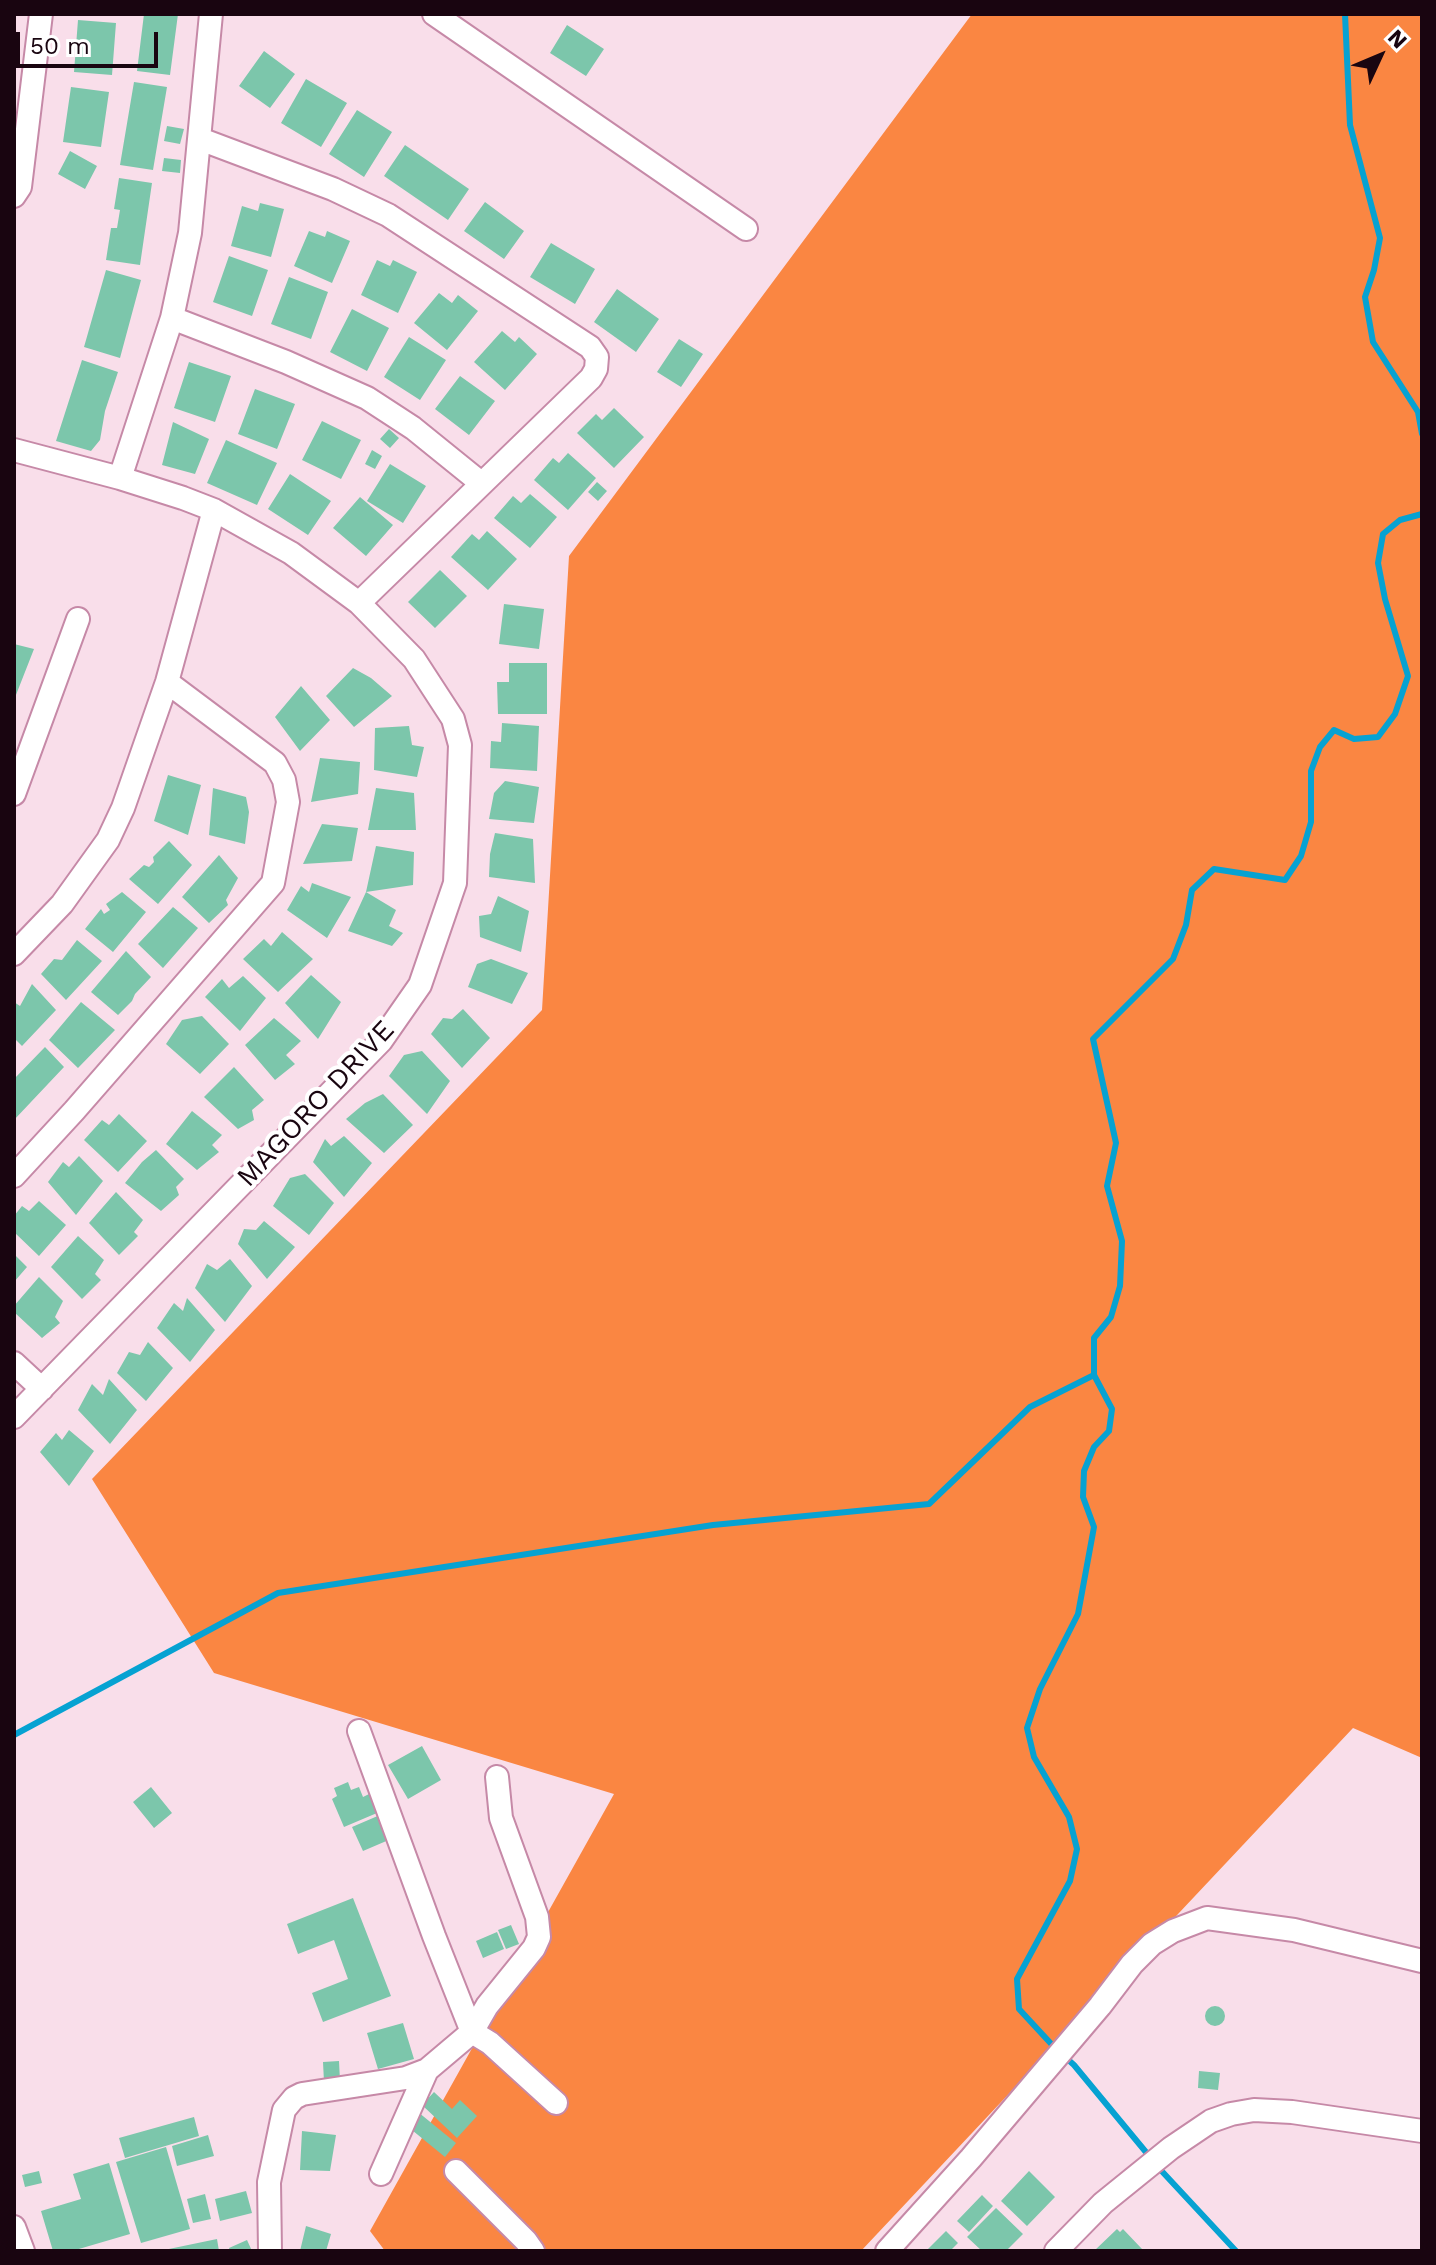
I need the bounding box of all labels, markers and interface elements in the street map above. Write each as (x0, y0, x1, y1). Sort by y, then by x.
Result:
scale bar (20, 16, 162, 66)
north arrow (1340, 16, 1420, 96)
text: N (1383, 24, 1412, 54)
text: 50 m (30, 32, 90, 60)
street label: MAGORO DRIVE (230, 1014, 402, 1194)

